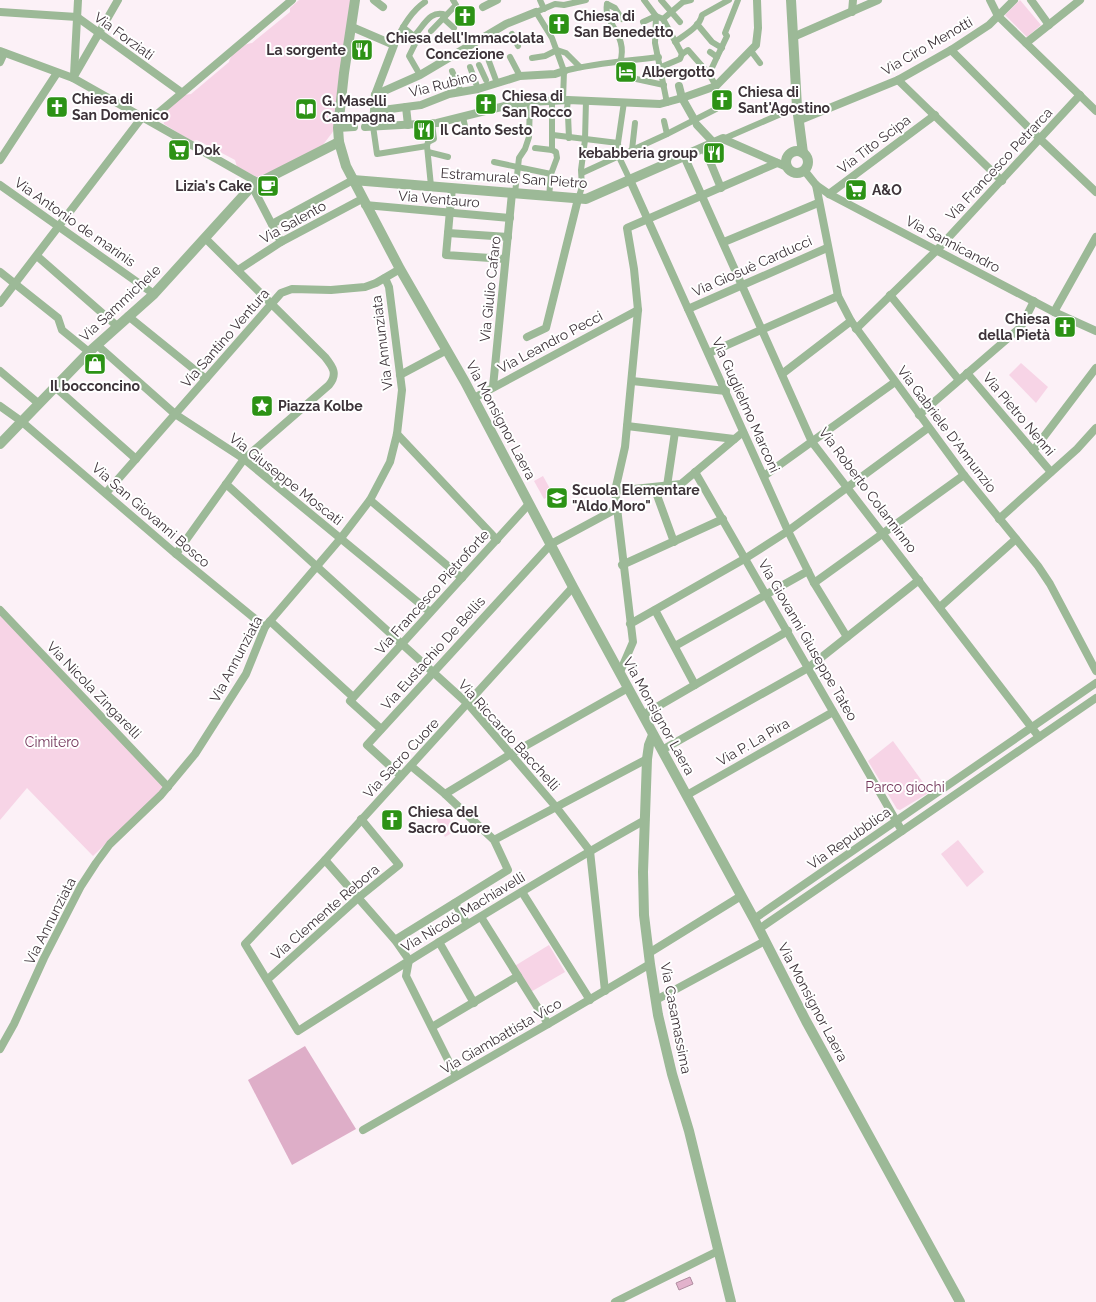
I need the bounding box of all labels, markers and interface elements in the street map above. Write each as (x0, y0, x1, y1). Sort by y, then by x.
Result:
church icon: Chiesa dell'Immacolata Concezione (452, 3, 478, 29)
place label: Chiesa di San Benedetto (574, 8, 674, 40)
street label: Via Forziati (91, 9, 157, 63)
church icon: Chiesa di San Benedetto (546, 11, 572, 37)
street label: Via Ciro Menotti (879, 14, 975, 78)
place label: Chiesa dell'Immacolata Concezione (386, 30, 544, 62)
restaurant icon: La sorgente (349, 37, 375, 63)
place label: La sorgente (266, 42, 347, 58)
hotel icon: Albergotto (613, 59, 639, 85)
place label: Albergotto (642, 64, 715, 80)
street label: Via Rubino (407, 68, 479, 100)
place label: Chiesa di Sant'Agostino (738, 84, 831, 116)
church icon: Chiesa di Sant'Agostino (709, 87, 735, 113)
place label: Chiesa di San Rocco (502, 88, 573, 120)
place label: Chiesa di San Domenico (72, 91, 169, 123)
church icon: Chiesa di San Rocco (473, 91, 499, 117)
place label: G. Maselli Campagna (322, 93, 395, 125)
church icon: Chiesa di San Domenico (44, 94, 70, 120)
library icon: G. Maselli Campagna (293, 96, 319, 122)
street label: Via Francesco Petrarca (943, 104, 1055, 224)
street label: Via Tito Scipa (834, 111, 914, 177)
restaurant icon: Il Canto Sesto (411, 117, 437, 143)
place label: Il Canto Sesto (440, 122, 533, 138)
supermarket icon: Dok (166, 137, 192, 163)
restaurant icon: kebabberia group (701, 140, 727, 166)
place label: Dok (194, 142, 221, 158)
place label: kebabberia group (579, 145, 698, 161)
street label: Estramurale San Pietro (440, 165, 588, 191)
cafe icon: Lizia's Cake (255, 173, 281, 199)
street label: Via Antonio de marinis (12, 174, 139, 270)
supermarket icon: A&O (843, 177, 869, 203)
place label: Lizia's Cake (175, 178, 253, 194)
place label: A&O (872, 182, 902, 198)
street label: Via Ventauro (398, 187, 480, 211)
street label: Via Salento (257, 197, 329, 247)
street label: Via Sannicandro (903, 212, 1003, 276)
street label: Via Giosuè Carducci (690, 232, 814, 300)
street label: Via Giulio Cafaro (476, 235, 504, 343)
street label: Via Sammichele (76, 261, 164, 345)
street label: Via Santino Ventura (178, 285, 272, 391)
street label: Via Annunziata (368, 295, 396, 391)
street label: Via Leandro Pecci (495, 308, 605, 376)
place label: Chiesa della Pietà (978, 311, 1050, 343)
church icon: Chiesa della Pietà (1052, 314, 1078, 340)
street label: Via Guglielmo Marconi (709, 335, 783, 475)
shop icon: Il bocconcino (82, 351, 108, 377)
street label: Via Monsignor Laera (463, 358, 539, 482)
street label: Via Gabriele D'Annunzio (894, 363, 1000, 495)
street label: Via Pietro Nenni (980, 369, 1058, 459)
place label: Il bocconcino (50, 378, 140, 394)
place icon: Piazza Kolbe (249, 393, 275, 419)
place label: Piazza Kolbe (278, 398, 363, 414)
street label: Via Roberto Colanninno (816, 424, 920, 556)
street label: Via Giuseppe Moscati (226, 430, 346, 528)
street label: Via San Giovanni Bosco (89, 459, 213, 571)
place label: Scuola Elementare "Aldo Moro" (572, 482, 700, 514)
school or university icon: Scuola Elementare "Aldo Moro" (544, 485, 570, 511)
street label: Via Francesco Pietroforte (372, 526, 492, 658)
street label: Via Giovanni Giuseppe Tateo (755, 557, 861, 723)
street label: Via Eustachio De Bellis (378, 593, 488, 713)
street label: Via Annunziata (207, 613, 265, 705)
street label: Via Nicola Zingarelli (44, 638, 144, 742)
street label: Via Monsignor Laera (620, 654, 698, 778)
street label: Via Riccardo Bacchelli (455, 676, 563, 794)
street label: Via Sacro Cuore (360, 715, 442, 801)
street label: Via P. La Pira (714, 715, 792, 769)
park label: Cimitero (25, 734, 79, 750)
park label: Parco giochi (865, 779, 945, 795)
place label: Chiesa del Sacro Cuore (408, 804, 491, 836)
street label: Via Repubblica (805, 804, 893, 872)
church icon: Chiesa del Sacro Cuore (379, 807, 405, 833)
street label: Via Clemente Rebora (268, 861, 382, 963)
street label: Via Nicolò Machiavelli (398, 869, 528, 955)
street label: Via Annunziata (21, 875, 79, 967)
street label: Via Monsignor Laera (775, 940, 851, 1064)
street label: Via Casamassima (657, 961, 695, 1075)
street label: Via Giambattista Vico (438, 995, 564, 1077)

